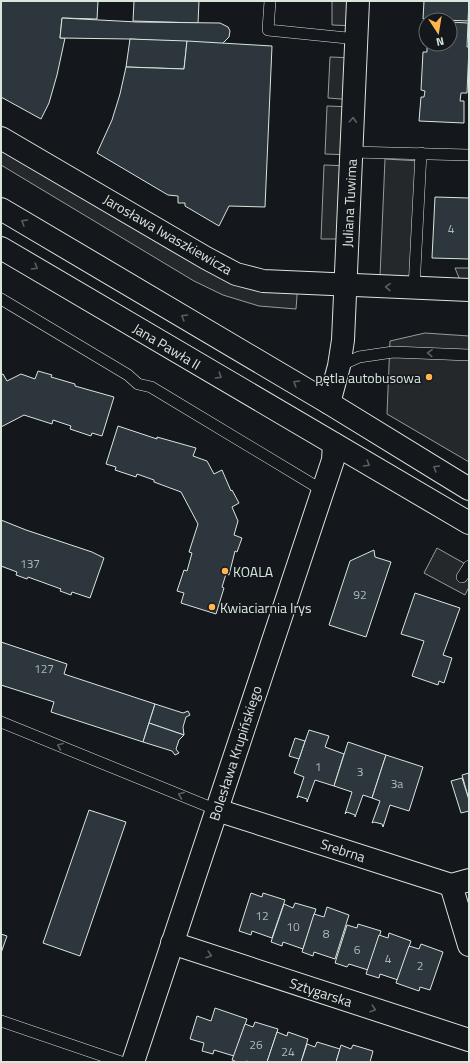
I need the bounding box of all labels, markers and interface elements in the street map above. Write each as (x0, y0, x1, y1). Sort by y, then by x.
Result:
north arrow (418, 12, 458, 52)
text: N (435, 33, 445, 50)
one-way arrow (349, 117, 358, 123)
street label: Juliana Tuwima (336, 158, 362, 248)
street label: Jarosława Iwaszkiewicza (100, 188, 236, 280)
house number: 4 (448, 219, 455, 238)
one-way arrow (21, 220, 28, 227)
one-way arrow (31, 263, 38, 270)
one-way arrow (385, 283, 391, 291)
one-way arrow (181, 314, 188, 321)
street label: Jana Pawła II (129, 317, 205, 375)
one-way arrow (427, 349, 433, 357)
place label: pętla autobusowa (315, 367, 421, 388)
one-way arrow (215, 371, 222, 379)
marker: pętla autobusowa (424, 372, 434, 382)
one-way arrow (293, 380, 300, 388)
one-way arrow (363, 459, 370, 467)
one-way arrow (433, 466, 440, 473)
house number: 137 (20, 554, 40, 573)
place label: KOALA (233, 561, 274, 582)
marker: KOALA (220, 566, 230, 576)
house number: 92 (353, 585, 367, 604)
place label: Kwiaciarnia Irys (220, 597, 312, 618)
marker: Kwiaciarnia Irys (207, 602, 217, 612)
house number: 127 (34, 659, 54, 678)
street label: Bolesława Krupińskiego (203, 683, 267, 823)
one-way arrow (57, 743, 64, 751)
house number: 1 (315, 757, 321, 776)
house number: 3 (357, 762, 363, 781)
house number: 3a (391, 774, 403, 793)
one-way arrow (177, 792, 185, 800)
street label: Srebrna (318, 833, 368, 867)
house number: 12 (255, 906, 269, 925)
house number: 10 (286, 917, 300, 936)
house number: 8 (323, 924, 330, 943)
house number: 6 (354, 940, 361, 959)
house number: 4 (385, 949, 392, 968)
one-way arrow (206, 951, 213, 959)
house number: 2 (417, 956, 423, 975)
street label: Sztygarska (287, 972, 355, 1012)
one-way arrow (369, 1004, 376, 1013)
house number: 26 (249, 1035, 263, 1054)
house number: 24 (281, 1042, 295, 1061)

